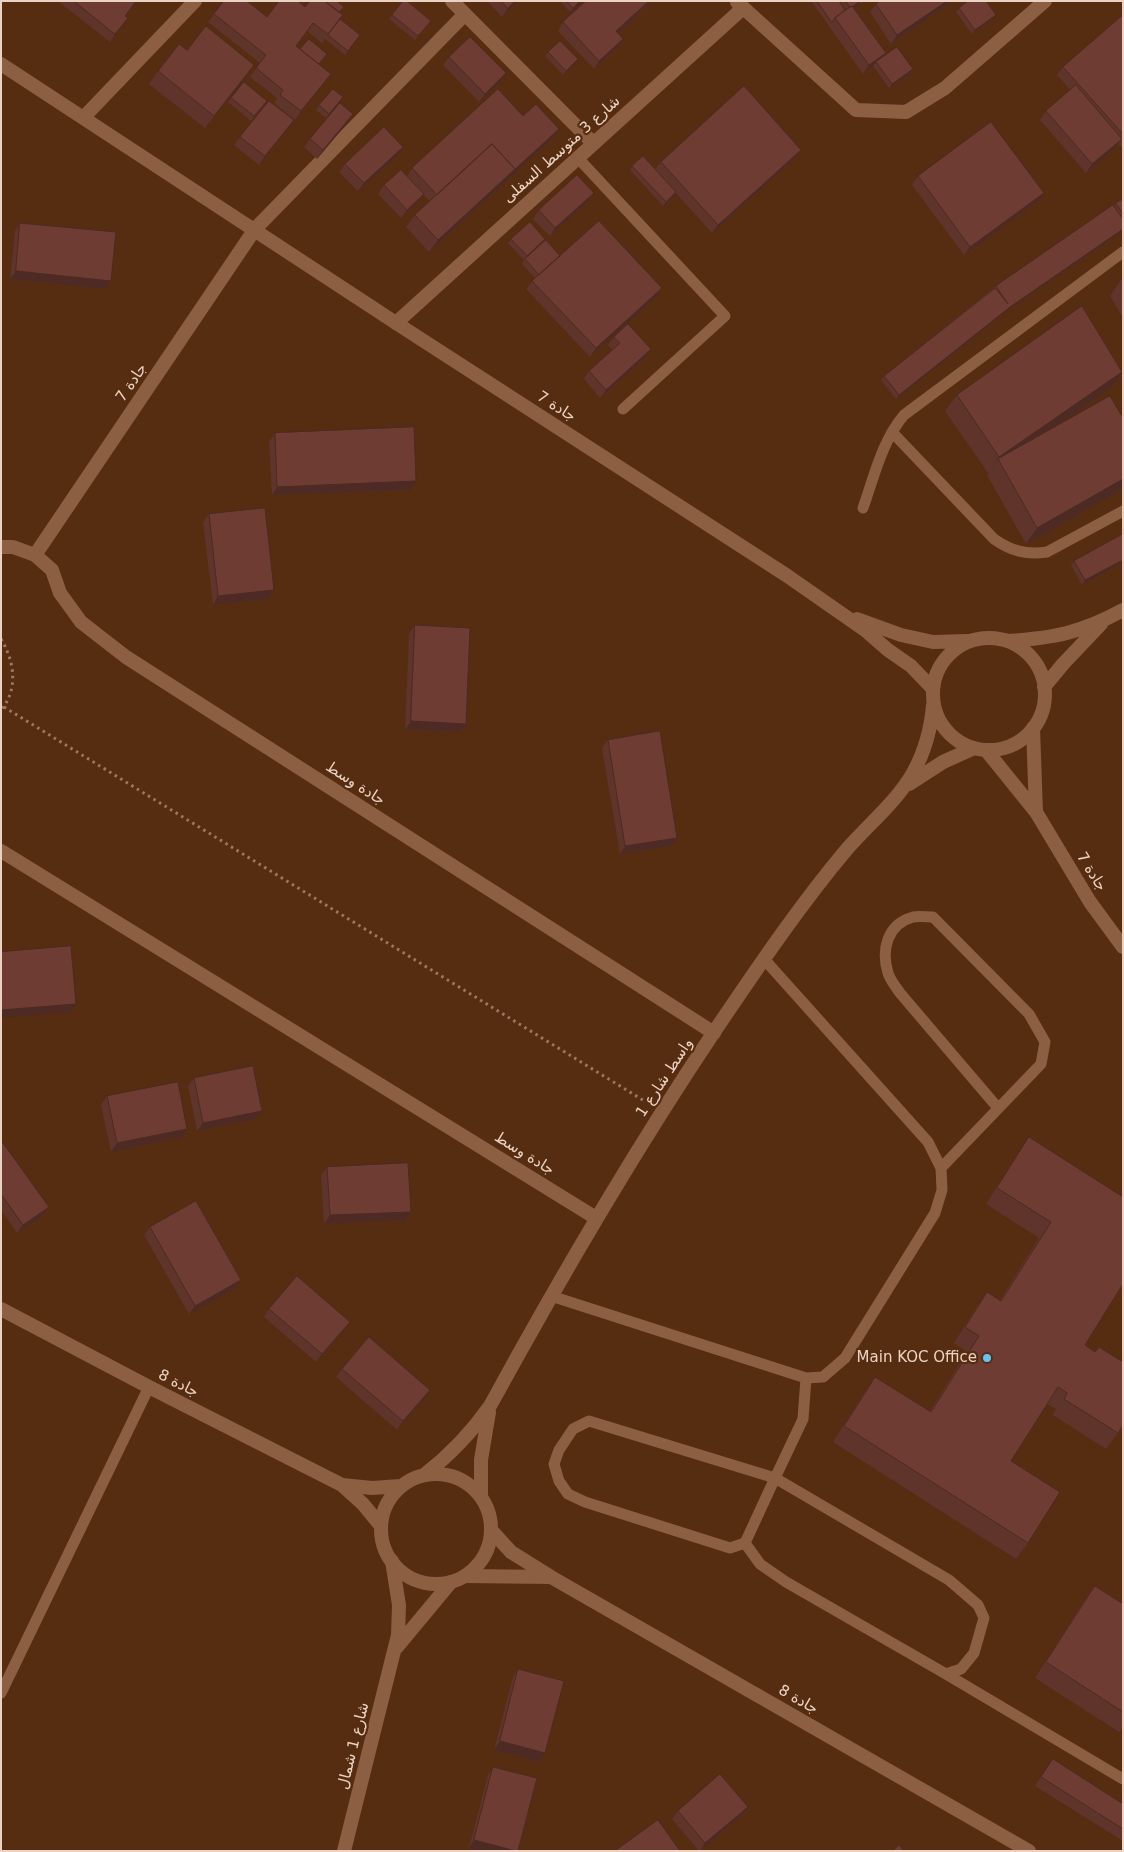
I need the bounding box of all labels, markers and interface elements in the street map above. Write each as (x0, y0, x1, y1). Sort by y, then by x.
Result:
street label: شارع 3 متوسط السفلى (500, 93, 624, 207)
street label: جادة 7 (113, 360, 151, 406)
street label: جادة 7 (533, 388, 579, 426)
street label: جادة وسط (322, 758, 388, 810)
street label: جادة 7 (1072, 849, 1110, 895)
street label: واسط شارع 1 (633, 1035, 697, 1121)
street label: جادة وسط (491, 1129, 557, 1179)
place label: Main KOC Office (857, 1349, 977, 1367)
marker: Main KOC Office (981, 1352, 993, 1364)
street label: جادة 8 (155, 1366, 201, 1402)
street label: جادة 8 (775, 1682, 821, 1718)
street label: شارع 1 شمال (334, 1701, 374, 1791)

